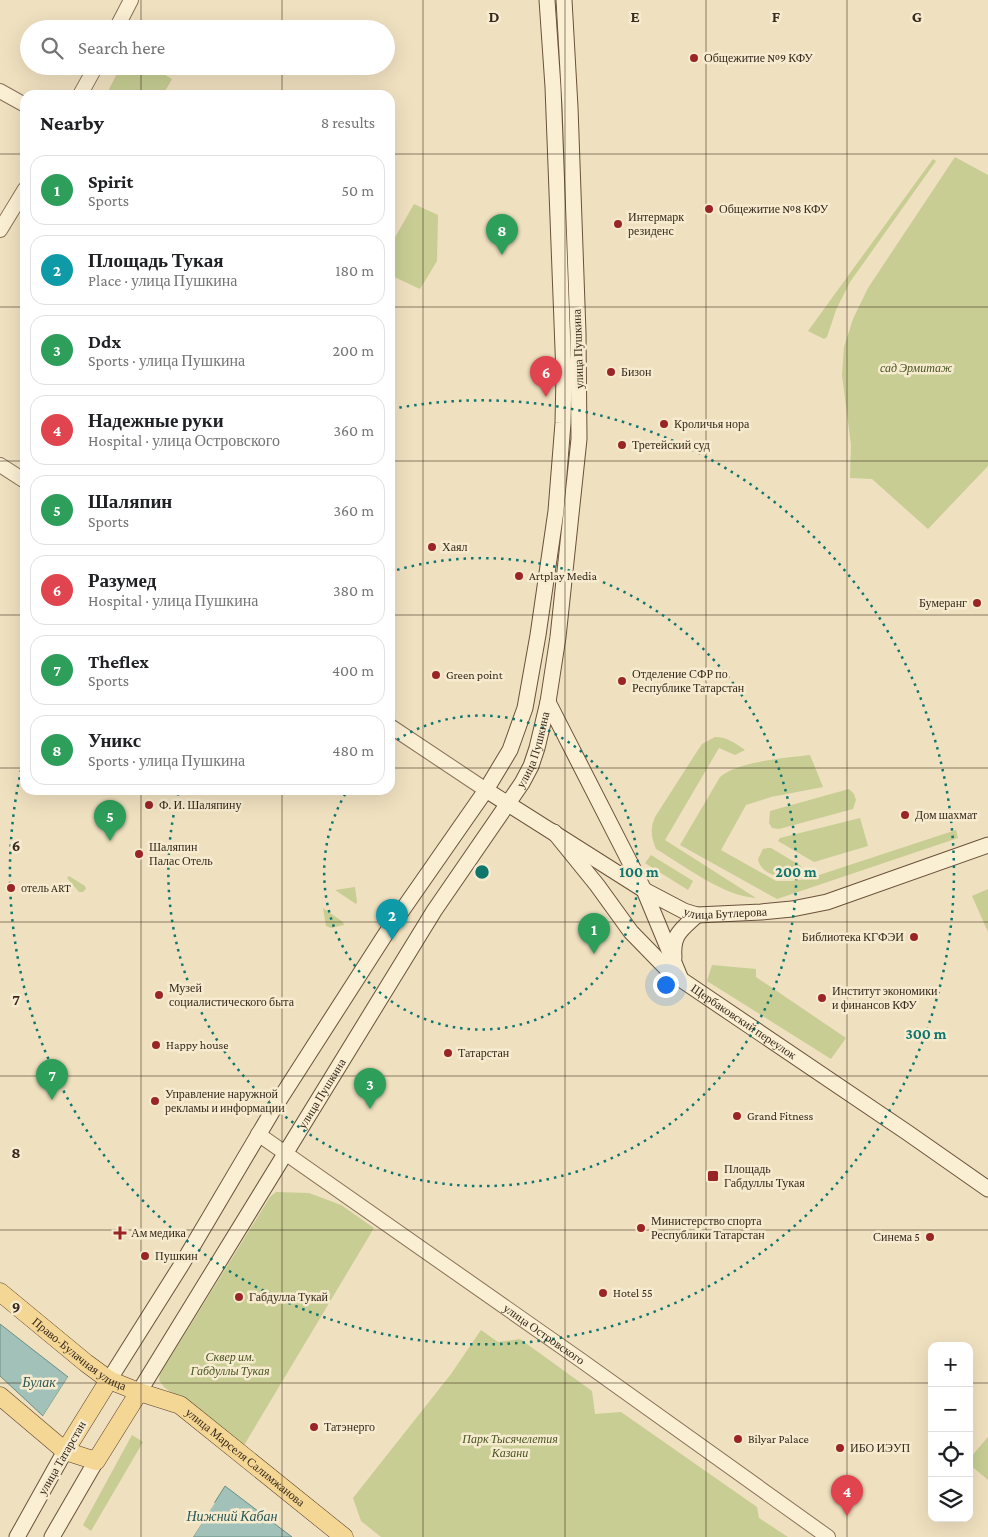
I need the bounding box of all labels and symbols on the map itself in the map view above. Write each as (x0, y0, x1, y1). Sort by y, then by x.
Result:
text: D (488, 8, 500, 25)
text: E (630, 8, 640, 25)
text: F (772, 8, 781, 25)
text: G (912, 8, 922, 25)
place label: Общежитие №9 КФУ (704, 51, 813, 65)
marker: Общежитие №9 КФУ (688, 52, 700, 64)
place label: Общежитие №8 КФУ (719, 202, 829, 216)
marker: Общежитие №8 КФУ (703, 203, 715, 215)
place label: Интермарк резиденс (628, 210, 684, 238)
pin: 8 (486, 214, 518, 255)
marker: Интермарк резиденс (612, 218, 624, 230)
street label: улица Пушкина (570, 308, 586, 389)
pin: 6 (530, 356, 562, 397)
park label: сад Эрмитаж (880, 361, 952, 375)
place label: Бизон (621, 365, 652, 379)
marker: Бизон (605, 366, 617, 378)
place label: Кроличья нора (674, 417, 750, 431)
marker: Кроличья нора (658, 418, 670, 430)
place label: Третейский суд (632, 438, 710, 452)
marker: Третейский суд (616, 439, 628, 451)
place label: Хаял (442, 540, 468, 554)
marker: Хаял (426, 541, 438, 553)
place label: Artplay Media (529, 569, 597, 583)
marker: Artplay Media (513, 570, 525, 582)
place label: Бумеранг (919, 596, 967, 610)
marker: Бумеранг (971, 597, 983, 609)
place label: Отделение СФР по Республике Татарстан (632, 667, 745, 695)
place label: Green point (446, 668, 504, 682)
marker: Green point (430, 669, 442, 681)
marker: Отделение СФР по Республике Татарстан (616, 675, 628, 687)
street label: улица Пушкина (514, 710, 553, 791)
place label: Ф. И. Шаляпину (159, 798, 241, 812)
marker: Ф. И. Шаляпину (143, 799, 155, 811)
pin: 5 (94, 800, 126, 841)
place label: Дом шахмат (915, 808, 978, 822)
marker: Дом шахмат (899, 809, 911, 821)
text: 6 (12, 837, 20, 854)
place label: Шаляпин Палас Отель (149, 840, 213, 868)
marker: Шаляпин Палас Отель (133, 848, 145, 860)
centre of rings (473, 863, 491, 881)
text: 100 m (619, 864, 659, 880)
text: 200 m (775, 864, 817, 880)
place label: отель ART (21, 881, 71, 895)
marker: отель ART (5, 882, 17, 894)
pin: 2 (376, 899, 408, 940)
street label: улица Бутлерова (682, 904, 768, 922)
pin: 1 (578, 913, 610, 954)
place label: Библиотека КГФЭИ (802, 930, 904, 944)
marker: Библиотека КГФЭИ (908, 931, 920, 943)
your location (653, 972, 679, 998)
place label: Музей социалистического быта (169, 981, 295, 1009)
street label: Щербаковский переулок (688, 981, 799, 1062)
place label: Институт экономики и финансов КФУ (832, 984, 938, 1012)
marker: Музей социалистического быта (153, 989, 165, 1001)
text: 7 (12, 991, 20, 1008)
marker: Институт экономики и финансов КФУ (816, 992, 828, 1004)
text: 300 m (905, 1026, 947, 1042)
place label: Happy house (166, 1038, 229, 1052)
marker: Happy house (150, 1039, 162, 1051)
place label: Татарстан (458, 1046, 510, 1060)
marker: Татарстан (442, 1047, 454, 1059)
street label: улица Пушкина (295, 1055, 349, 1131)
pin: 7 (36, 1059, 68, 1100)
pin: 3 (354, 1068, 386, 1109)
place label: Управление наружной рекламы и информации (165, 1087, 285, 1115)
marker: Управление наружной рекламы и информации (149, 1095, 161, 1107)
place label: Grand Fitness (747, 1109, 814, 1123)
marker: Grand Fitness (731, 1110, 743, 1122)
text: 8 (11, 1144, 21, 1161)
place label: Площадь Габдуллы Тукая (724, 1162, 805, 1190)
marker: Площадь Габдуллы Тукая (706, 1169, 720, 1183)
place label: Министерство спорта Республики Татарстан (651, 1214, 765, 1242)
marker: Министерство спорта Республики Татарстан (635, 1222, 647, 1234)
marker: Ам медика (113, 1226, 127, 1240)
place label: Ам медика (131, 1226, 186, 1240)
place label: Синема 5 (873, 1230, 920, 1244)
marker: Синема 5 (924, 1231, 936, 1243)
place label: Пушкин (155, 1249, 198, 1263)
marker: Пушкин (139, 1250, 151, 1262)
place label: Hotel 55 (613, 1286, 653, 1300)
marker: Hotel 55 (597, 1287, 609, 1299)
place label: Габдулла Тукай (249, 1290, 329, 1304)
marker: Габдулла Тукай (233, 1291, 245, 1303)
text: 9 (12, 1298, 20, 1315)
street label: улица Островского (500, 1301, 587, 1368)
street label: Право-Булачная улица (29, 1315, 129, 1393)
park label: Сквер им. Габдуллы Тукая (190, 1350, 270, 1378)
water label: Булак (21, 1374, 56, 1390)
street label: улица Марселя Салимжанова (183, 1405, 308, 1510)
street label: улица Татарстан (35, 1418, 89, 1497)
place label: Татэнерго (324, 1420, 375, 1434)
marker: Татэнерго (308, 1421, 320, 1433)
park label: Парк Тысячелетия Казани (461, 1432, 558, 1460)
place label: Bilyar Palace (748, 1432, 809, 1446)
marker: Bilyar Palace (732, 1433, 744, 1445)
place label: ИБО ИЭУП (850, 1441, 910, 1455)
marker: ИБО ИЭУП (834, 1442, 846, 1454)
pin: 4 (831, 1475, 863, 1516)
water label: Нижний Кабан (186, 1508, 278, 1524)

